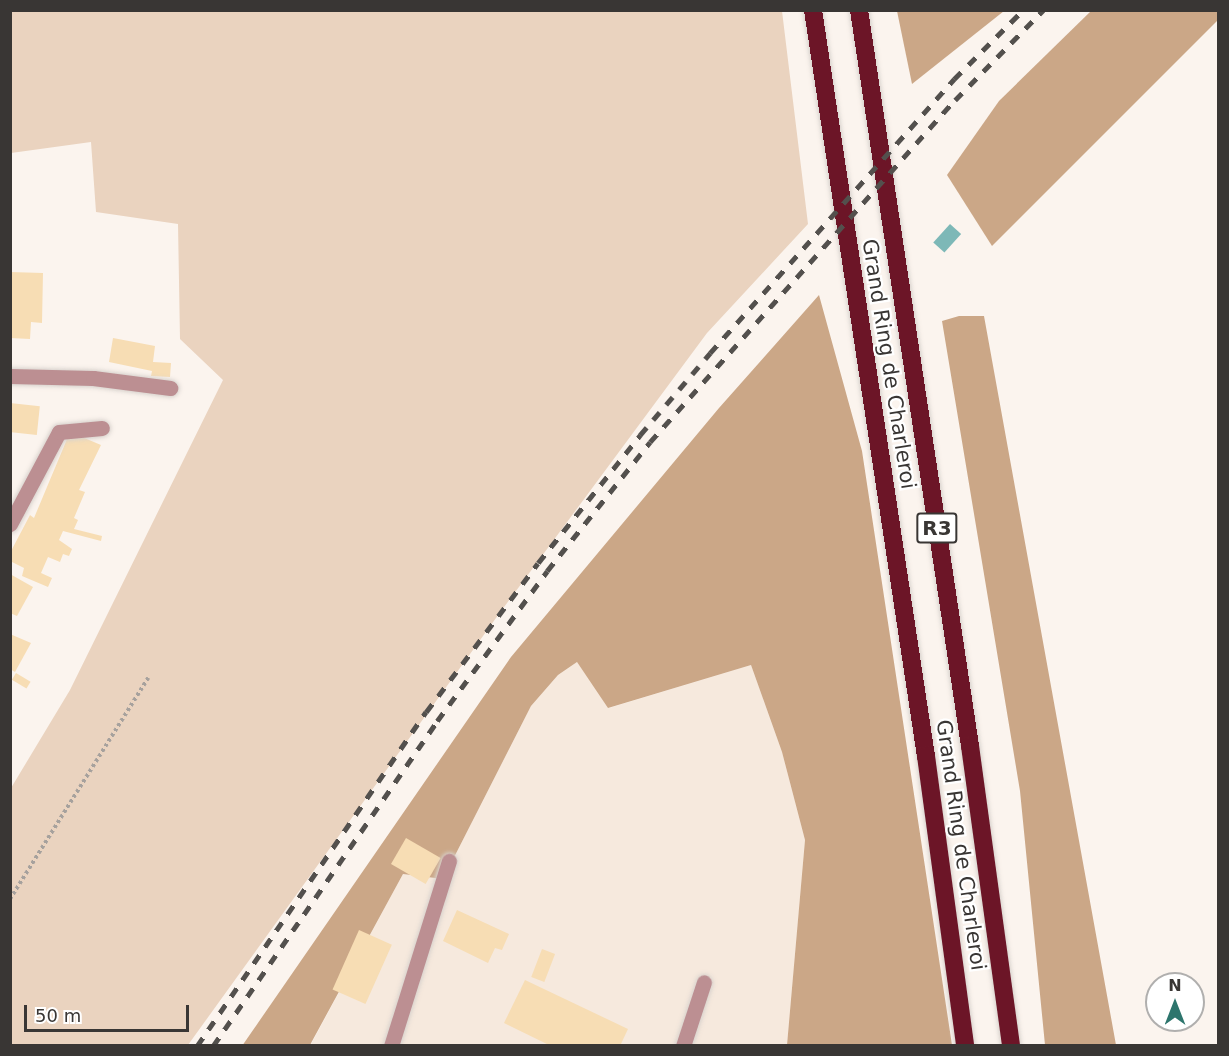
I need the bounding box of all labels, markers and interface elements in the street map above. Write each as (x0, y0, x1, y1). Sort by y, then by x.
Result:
street label: Grand Ring de Charleroi (857, 237, 921, 491)
road number: R3 (916, 511, 958, 545)
street label: Grand Ring de Charleroi (931, 718, 991, 972)
north arrow (1145, 972, 1205, 1032)
text: N (1168, 976, 1182, 995)
scale bar (27, 993, 192, 1031)
text: 50 m (35, 1005, 81, 1026)

